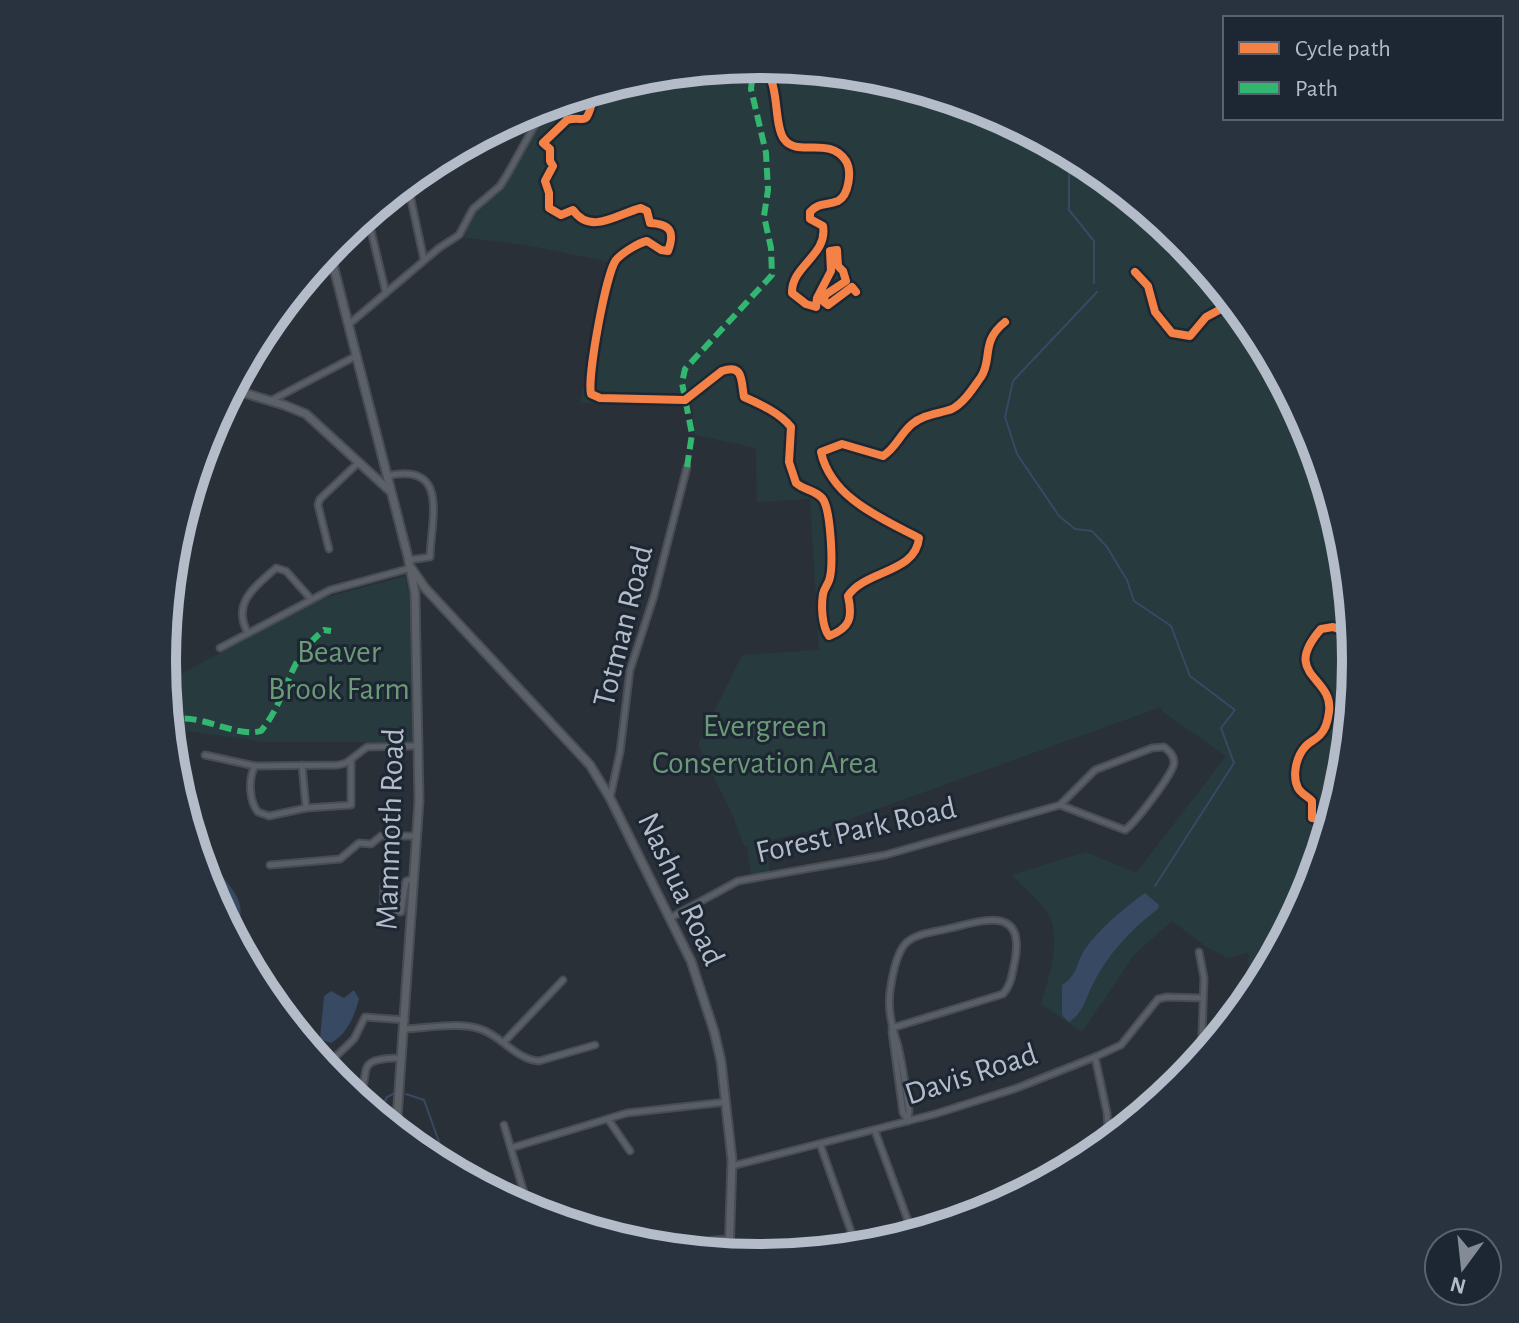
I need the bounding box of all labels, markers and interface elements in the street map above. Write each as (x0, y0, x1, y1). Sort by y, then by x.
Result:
legend (1223, 16, 1503, 120)
text: Cycle path (1295, 37, 1391, 61)
text: Path (1295, 77, 1338, 101)
street label: Totman Road (588, 542, 658, 710)
park label: Beaver Brook Farm (268, 636, 410, 705)
park label: Evergreen Conservation Area (652, 710, 878, 779)
street label: Mammoth Road (370, 728, 410, 930)
street label: Forest Park Road (753, 791, 959, 869)
street label: Nashua Road (632, 808, 730, 970)
street label: Davis Road (901, 1038, 1041, 1110)
north arrow (1423, 1227, 1503, 1307)
text: N (1448, 1273, 1468, 1298)

